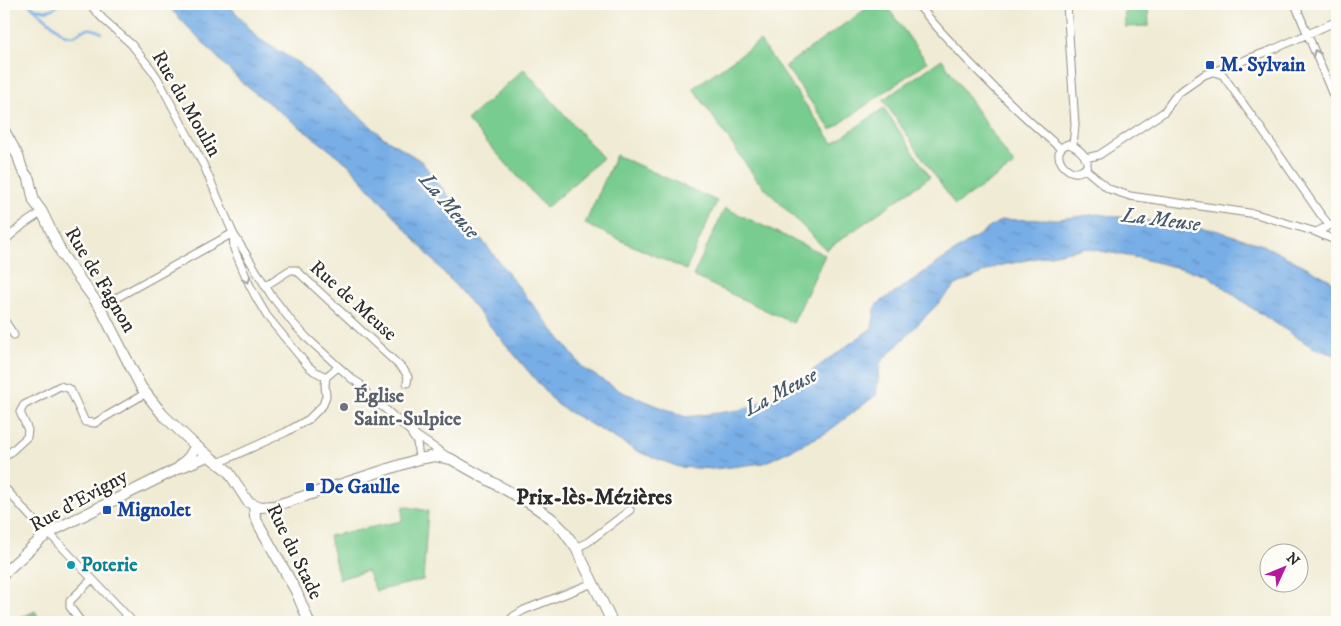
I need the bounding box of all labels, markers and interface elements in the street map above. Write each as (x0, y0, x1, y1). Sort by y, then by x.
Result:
street label: Rue du Moulin (146, 46, 227, 162)
one-way arrow (1311, 49, 1322, 58)
place label: M. Sylvain (1220, 53, 1306, 78)
marker: M. Sylvain (1204, 59, 1216, 71)
water label: La Meuse (413, 167, 485, 245)
water label: La Meuse (1119, 202, 1203, 238)
street label: Rue de Fagnon (59, 223, 142, 338)
street label: Rue de Meuse (304, 255, 402, 347)
one-way arrow (241, 275, 252, 284)
water label: La Meuse (739, 362, 823, 422)
place label: Église Saint-Sulpice (354, 383, 462, 432)
marker: Église Saint-Sulpice (338, 401, 350, 413)
street label: Rue d'Evigny (26, 464, 133, 538)
place label: De Gaulle (320, 475, 401, 500)
marker: De Gaulle (304, 481, 316, 493)
district label: Prix-lès-Mézières (516, 484, 673, 511)
place label: Mignolet (117, 498, 191, 523)
street label: Rue du Stade (260, 500, 328, 604)
marker: Mignolet (101, 504, 113, 516)
north arrow (1258, 544, 1308, 594)
text: N (1282, 549, 1303, 570)
place label: Poterie (81, 553, 138, 578)
marker: Poterie (65, 559, 77, 571)

